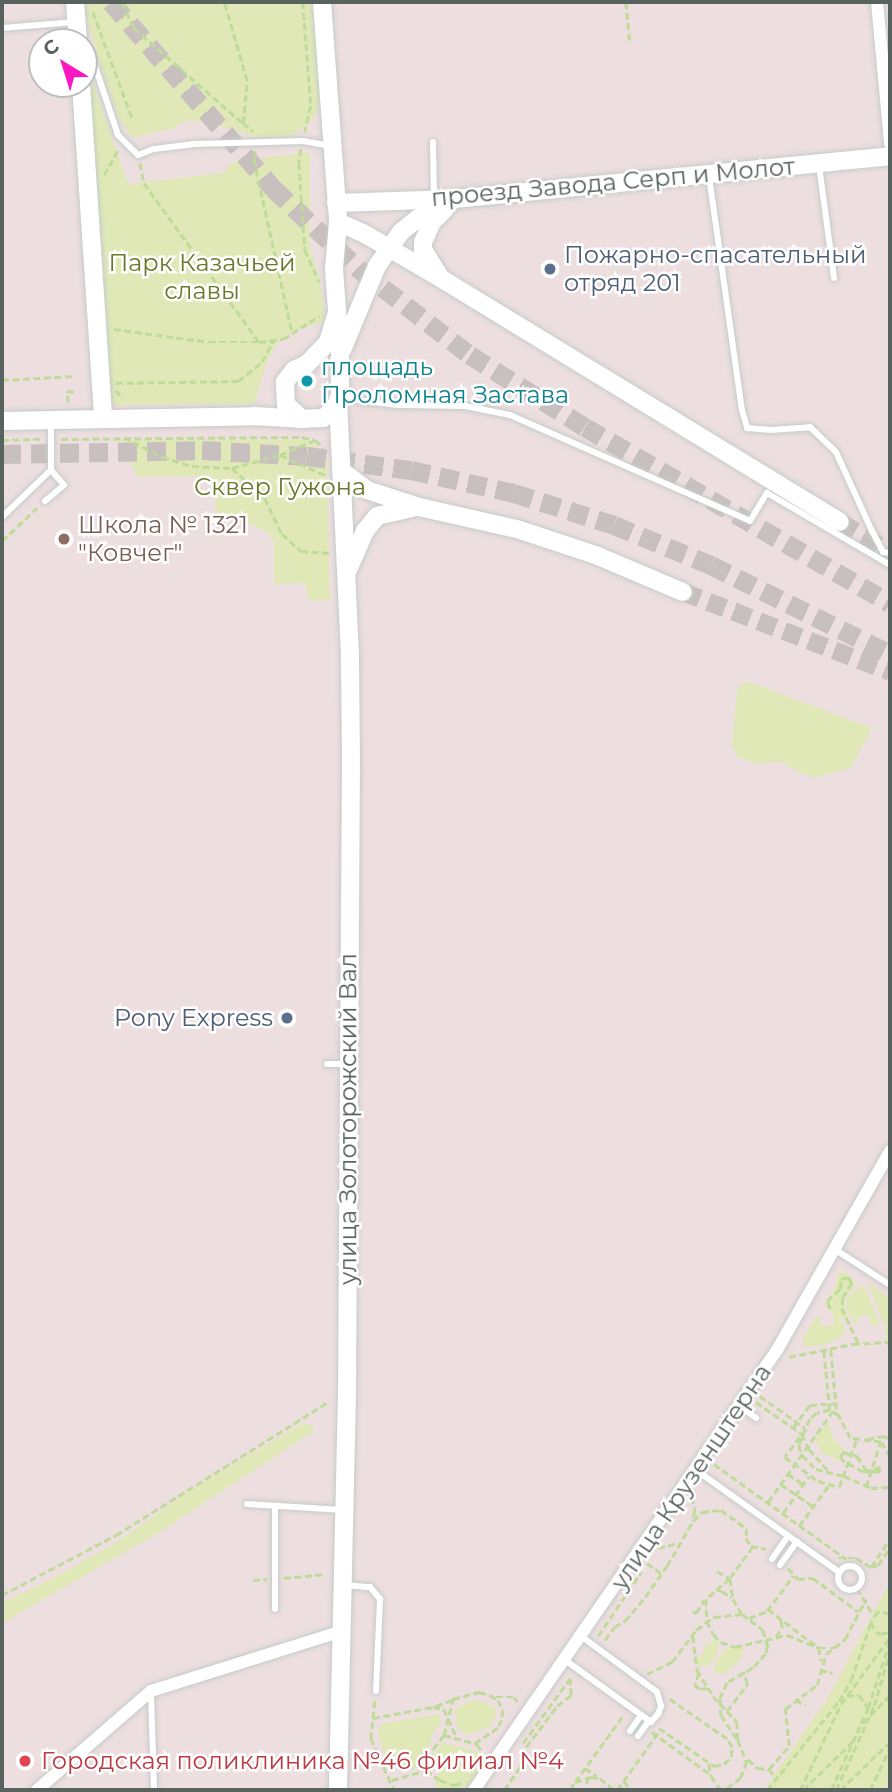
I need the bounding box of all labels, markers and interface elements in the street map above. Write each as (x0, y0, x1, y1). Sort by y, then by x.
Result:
north arrow (28, 28, 98, 98)
text: С (38, 34, 64, 61)
street label: проезд Завода Серп и Молот (430, 152, 796, 212)
place label: Пожарно-спасательный отряд 201 (564, 241, 867, 297)
park label: Парк Казачьей славы (109, 249, 295, 305)
marker: Пожарно-спасательный отряд 201 (542, 261, 558, 277)
place label: площадь Проломная Застава (321, 353, 569, 409)
marker: площадь Проломная Застава (299, 373, 315, 389)
park label: Сквер Гужона (194, 473, 366, 501)
place label: Школа № 1321 "Ковчег" (78, 511, 248, 567)
marker: Школа № 1321 "Ковчег" (56, 531, 72, 547)
street label: улица Золоторожский Вал (334, 953, 362, 1285)
place label: Pony Express (114, 1004, 273, 1032)
marker: Pony Express (279, 1010, 295, 1026)
street label: улица Крузенштерна (605, 1359, 777, 1595)
place label: Городская поликлиника №46 филиал №4 (41, 1747, 564, 1775)
marker: Городская поликлиника №46 филиал №4 (15, 1751, 35, 1771)

